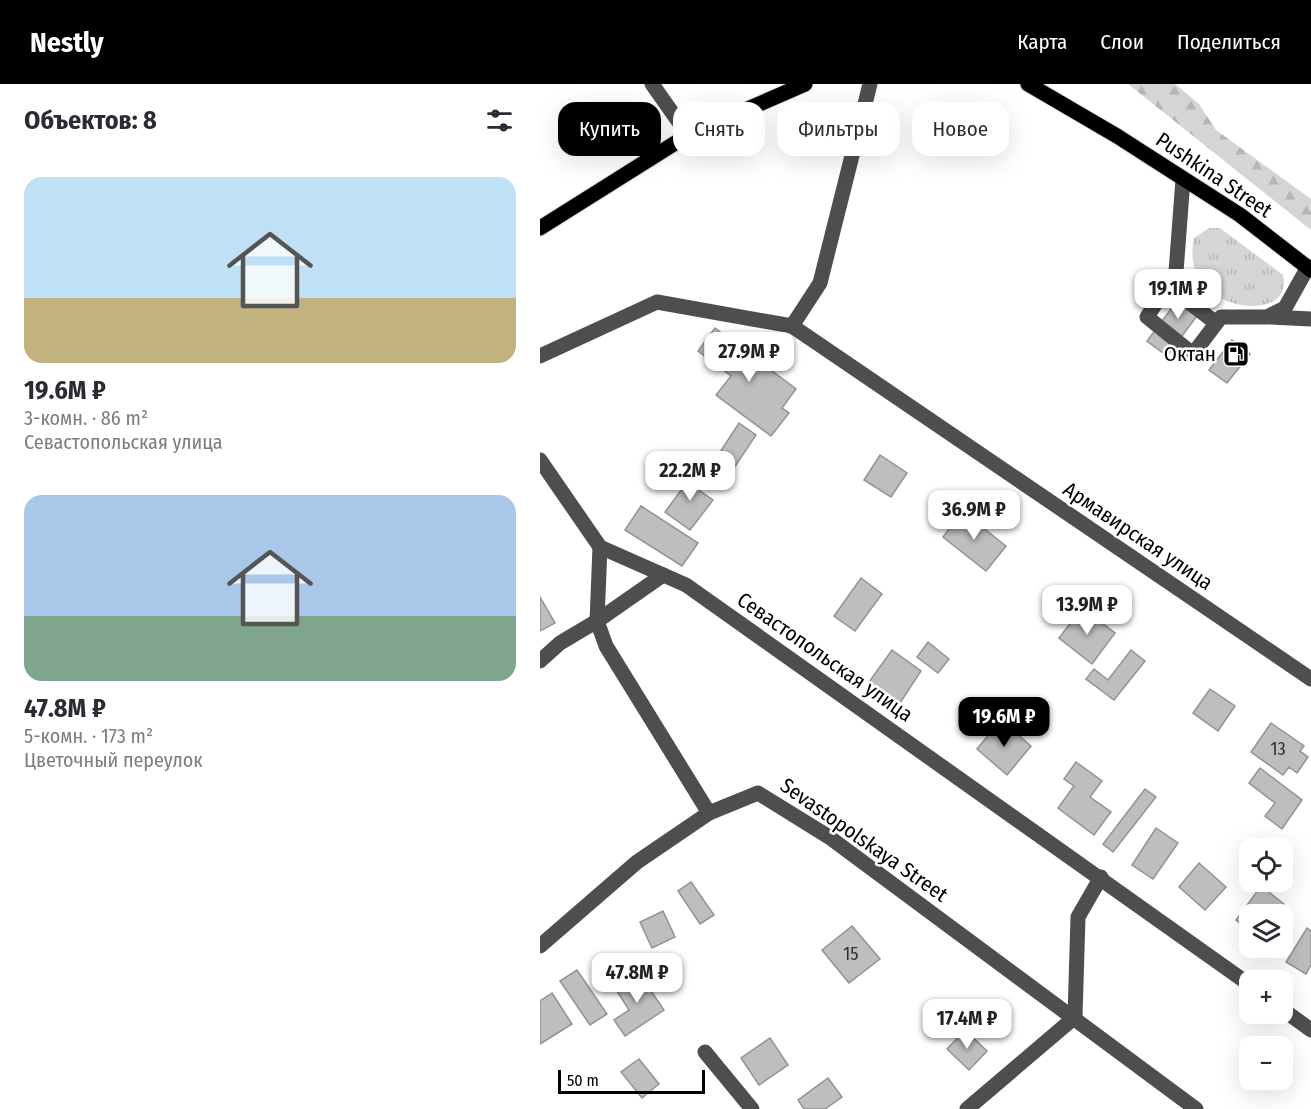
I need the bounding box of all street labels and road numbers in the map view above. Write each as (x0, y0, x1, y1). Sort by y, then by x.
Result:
street label: Pushkina Street (1151, 127, 1277, 223)
street label: Армавирская улица (1058, 476, 1218, 596)
street label: Севастопольская улица (732, 587, 918, 727)
street label: Sevastopolskaya Street (775, 772, 953, 908)

